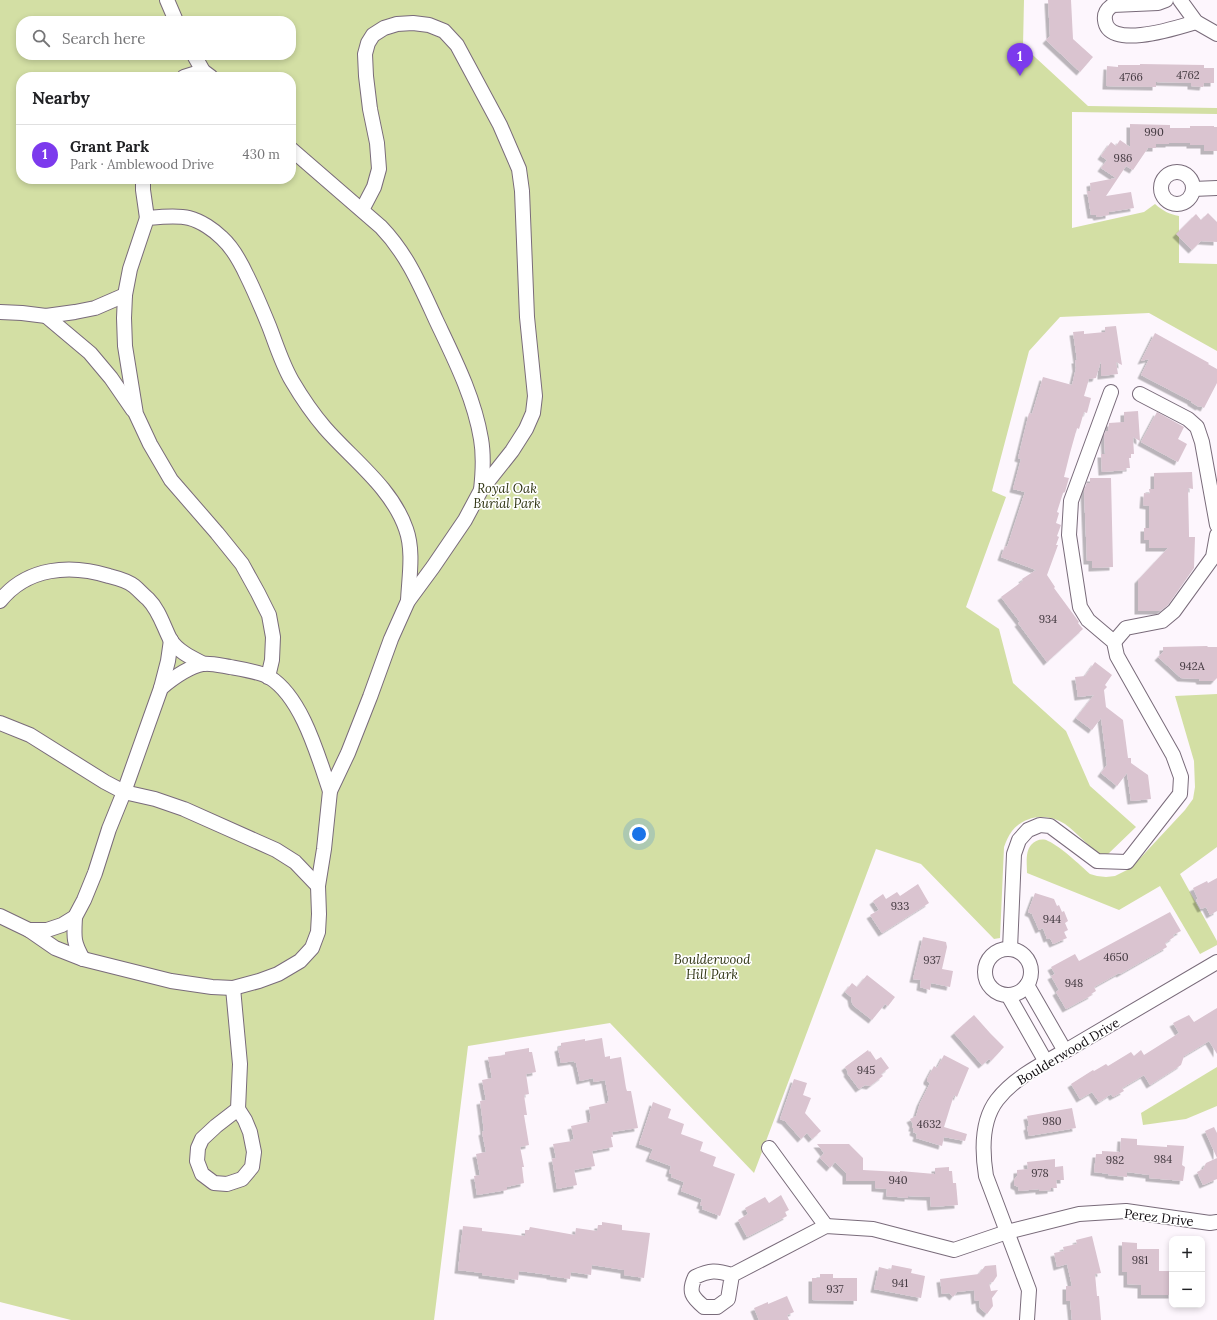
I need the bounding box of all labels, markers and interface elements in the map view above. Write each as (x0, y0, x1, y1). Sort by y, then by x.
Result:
search box (16, 16, 296, 60)
icon: search (30, 27, 52, 49)
text: Search here (62, 29, 145, 48)
pin: 1 (1007, 43, 1033, 76)
house number: 4762 (1176, 68, 1200, 82)
house number: 4766 (1119, 70, 1143, 84)
text: Nearby (32, 87, 90, 109)
house number: 990 (1144, 125, 1164, 139)
text: Grant Park (70, 137, 149, 156)
text: 1 (42, 146, 48, 163)
text: 430 m (243, 146, 280, 163)
house number: 986 (1114, 151, 1132, 165)
text: Park · Amblewood Drive (70, 156, 214, 173)
park label: Royal Oak Burial Park (473, 480, 541, 512)
house number: 934 (1039, 612, 1057, 626)
house number: 942A (1179, 659, 1206, 673)
your location (629, 824, 649, 844)
house number: 933 (891, 899, 909, 913)
house number: 944 (1043, 912, 1061, 926)
house number: 4650 (1103, 950, 1129, 964)
park label: Boulderwood Hill Park (674, 951, 751, 983)
house number: 937 (923, 953, 941, 967)
house number: 948 (1065, 976, 1083, 990)
street label: Boulderwood Drive (1014, 1014, 1123, 1089)
house number: 945 (857, 1063, 875, 1077)
house number: 980 (1042, 1114, 1062, 1128)
house number: 4632 (917, 1117, 941, 1131)
house number: 984 (1154, 1152, 1172, 1166)
house number: 982 (1106, 1153, 1124, 1167)
house number: 978 (1031, 1166, 1049, 1180)
house number: 940 (888, 1173, 908, 1187)
street label: Perez Drive (1123, 1205, 1195, 1230)
map controls (1169, 1236, 1205, 1308)
button: + (1169, 1236, 1205, 1272)
house number: 981 (1132, 1253, 1148, 1267)
button: − (1169, 1272, 1205, 1308)
house number: 941 (892, 1276, 908, 1290)
house number: 937 (826, 1282, 844, 1296)

